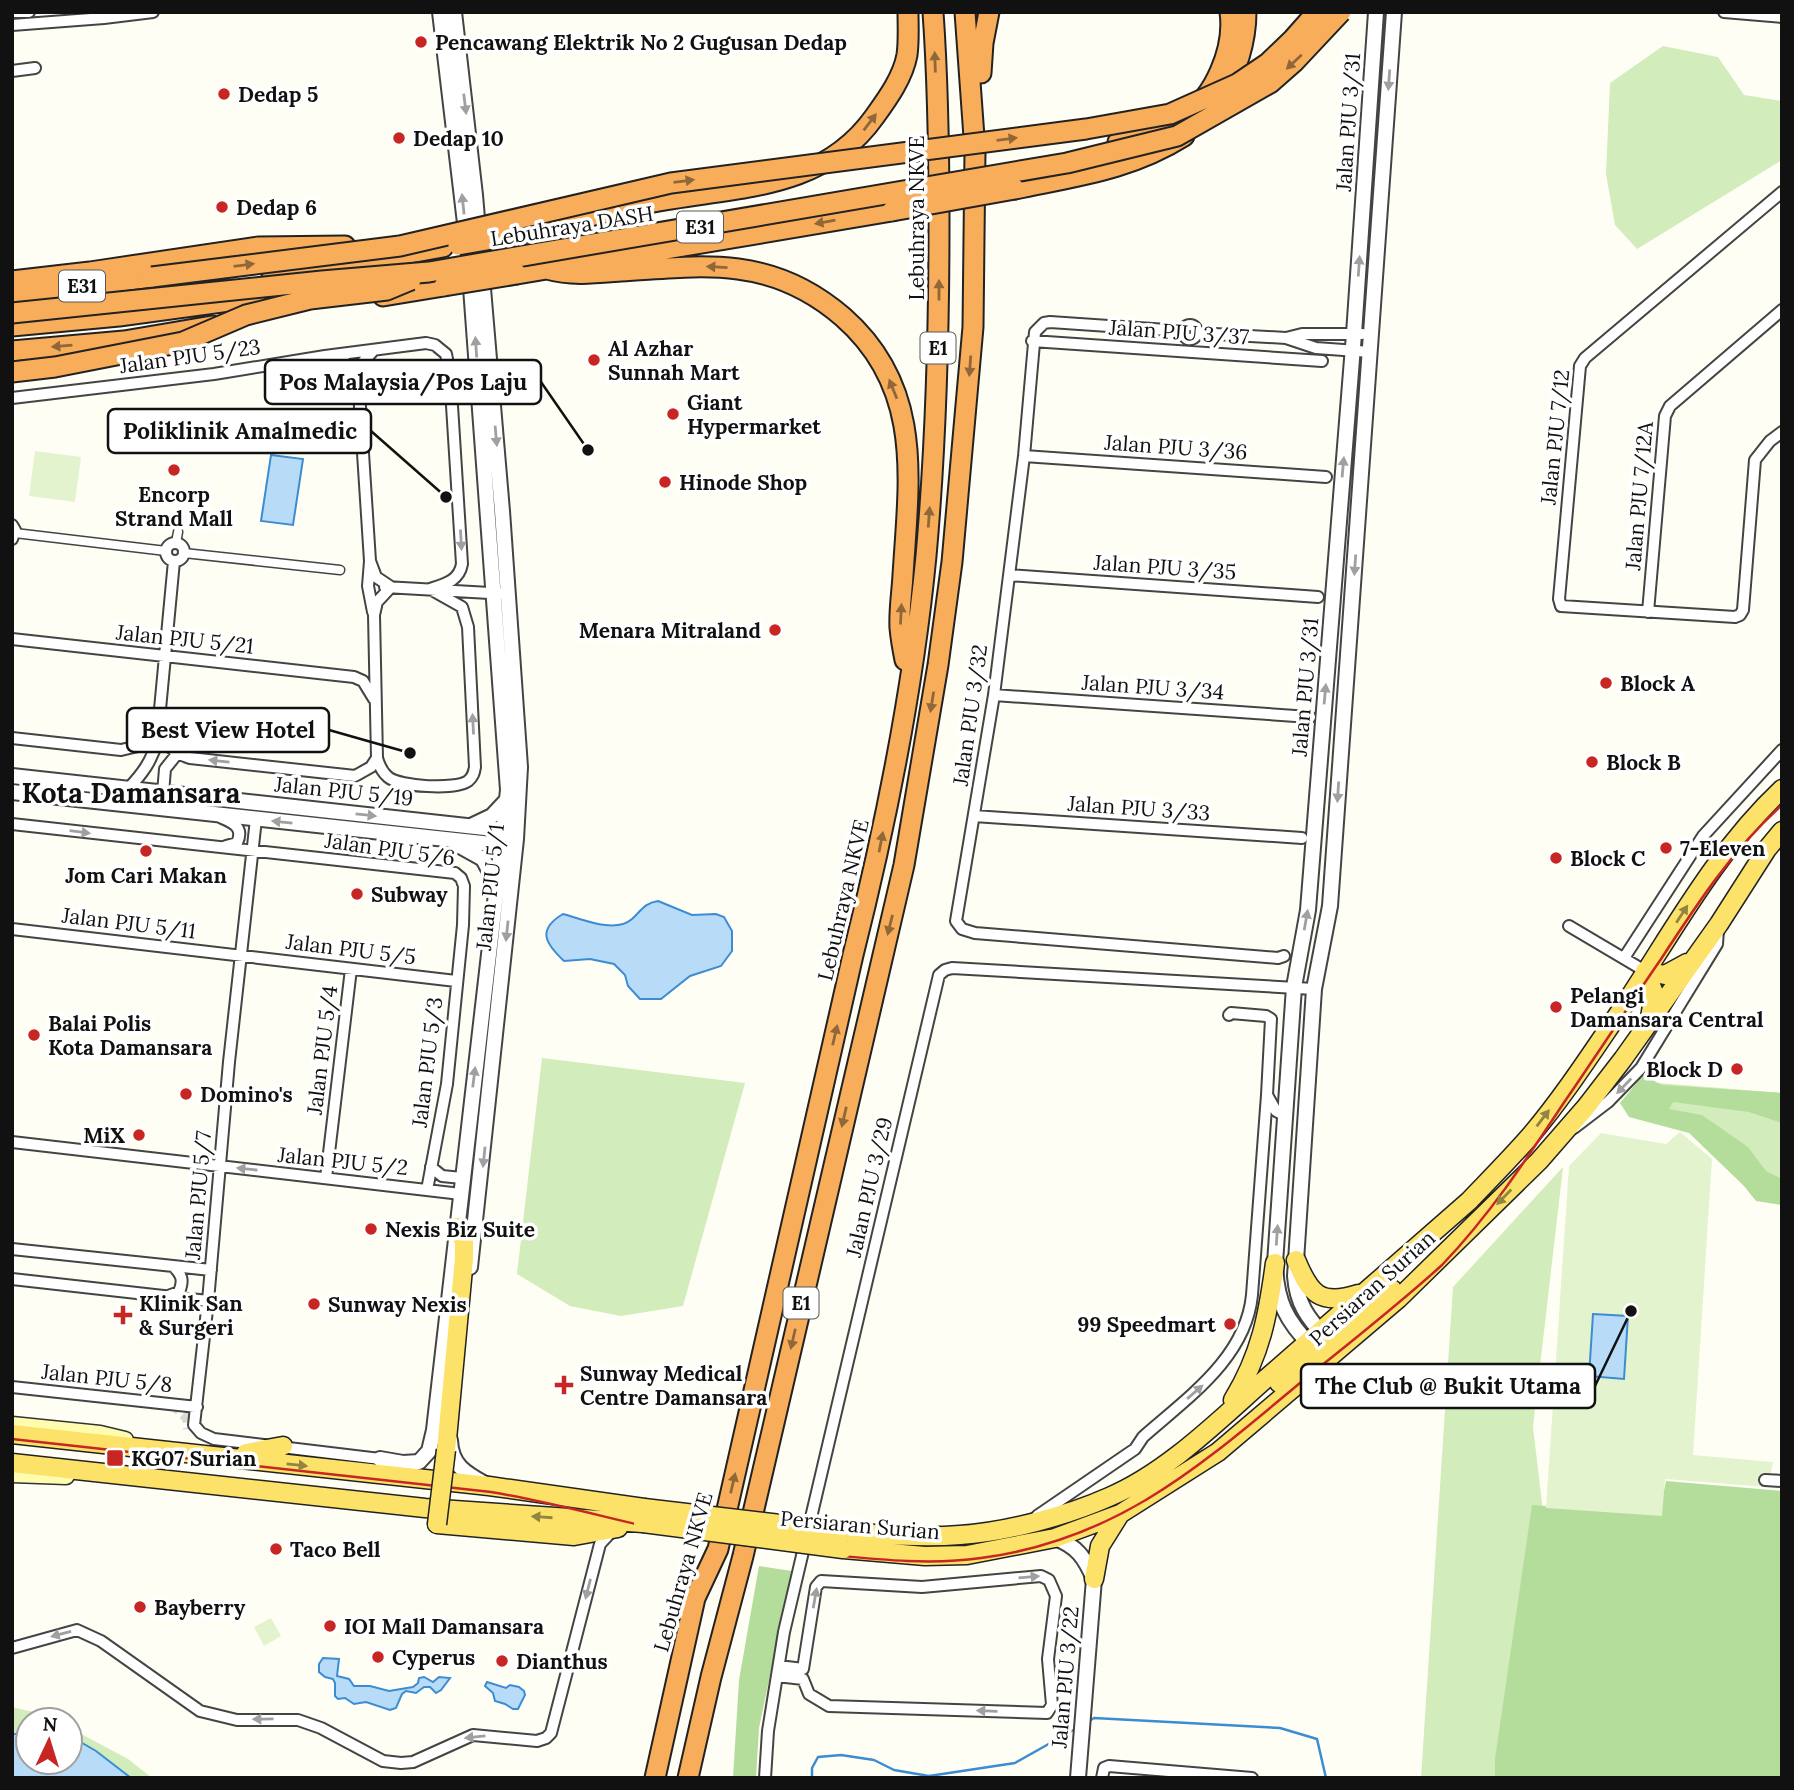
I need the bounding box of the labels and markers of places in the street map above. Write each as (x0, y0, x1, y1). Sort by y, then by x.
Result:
place label: Pencawang Elektrik No 2 Gugusan Dedap (435, 29, 847, 56)
marker: Pencawang Elektrik No 2 Gugusan Dedap (413, 34, 429, 50)
place label: Dedap 5 (238, 81, 318, 108)
marker: Dedap 5 (216, 86, 232, 102)
place label: Dedap 10 (413, 125, 504, 152)
marker: Dedap 10 (391, 130, 407, 146)
place label: Dedap 6 (236, 194, 317, 221)
marker: Dedap 6 (214, 199, 230, 215)
place label: Al Azhar Sunnah Mart (608, 335, 740, 386)
marker: Al Azhar Sunnah Mart (586, 352, 602, 368)
callout: Pos Malaysia/Pos Laju (265, 360, 541, 404)
place label: Giant Hypermarket (687, 389, 821, 440)
marker: Giant Hypermarket (665, 406, 681, 422)
callout: Poliklinik Amalmedic (108, 409, 371, 453)
marker: Encorp Strand Mall (166, 462, 182, 478)
place label: Hinode Shop (679, 469, 807, 496)
marker: Hinode Shop (657, 474, 673, 490)
place label: Encorp Strand Mall (115, 481, 233, 532)
place label: Menara Mitraland (579, 617, 761, 644)
marker: Menara Mitraland (767, 622, 783, 638)
place label: Block A (1620, 670, 1695, 697)
marker: Block A (1598, 675, 1614, 691)
callout: Best View Hotel (127, 708, 329, 752)
place label: Block B (1606, 749, 1681, 776)
marker: Block B (1584, 754, 1600, 770)
place label: 7-Eleven (1680, 835, 1766, 862)
marker: 7-Eleven (1658, 840, 1674, 856)
marker: Jom Cari Makan (138, 843, 154, 859)
place label: Block C (1570, 845, 1646, 872)
marker: Block C (1548, 850, 1564, 866)
place label: Jom Cari Makan (65, 862, 227, 889)
place label: Subway (371, 881, 448, 908)
marker: Subway (349, 886, 365, 902)
place label: Pelangi Damansara Central (1570, 982, 1764, 1033)
marker: Pelangi Damansara Central (1548, 999, 1564, 1015)
place label: Balai Polis Kota Damansara (48, 1010, 212, 1061)
marker: Balai Polis Kota Damansara (26, 1027, 42, 1043)
place label: Block D (1646, 1056, 1723, 1083)
marker: Block D (1729, 1061, 1745, 1077)
place label: Domino's (200, 1081, 293, 1108)
marker: Domino's (178, 1086, 194, 1102)
place label: MiX (83, 1122, 125, 1149)
marker: MiX (131, 1127, 147, 1143)
place label: Nexis Biz Suite (385, 1216, 535, 1243)
marker: Nexis Biz Suite (363, 1221, 379, 1237)
place label: Klinik San & Surgeri (139, 1290, 243, 1341)
place label: Sunway Nexis (328, 1291, 467, 1318)
marker: Sunway Nexis (306, 1296, 322, 1312)
marker: Klinik San & Surgeri (113, 1305, 133, 1325)
place label: 99 Speedmart (1077, 1311, 1216, 1338)
marker: 99 Speedmart (1222, 1316, 1238, 1332)
place label: Sunway Medical Centre Damansara (580, 1360, 767, 1411)
callout: The Club @ Bukit Utama (1301, 1364, 1595, 1408)
marker: Sunway Medical Centre Damansara (554, 1375, 574, 1395)
place label: KG07 Surian (131, 1445, 256, 1472)
marker: KG07 Surian (105, 1448, 125, 1468)
place label: Taco Bell (290, 1536, 381, 1563)
marker: Taco Bell (268, 1541, 284, 1557)
place label: Bayberry (154, 1594, 246, 1621)
marker: Bayberry (132, 1599, 148, 1615)
place label: IOI Mall Damansara (344, 1613, 544, 1640)
marker: IOI Mall Damansara (322, 1618, 338, 1634)
place label: Cyperus (392, 1644, 475, 1671)
place label: Dianthus (516, 1648, 608, 1675)
marker: Cyperus (370, 1649, 386, 1665)
marker: Dianthus (494, 1653, 510, 1669)

